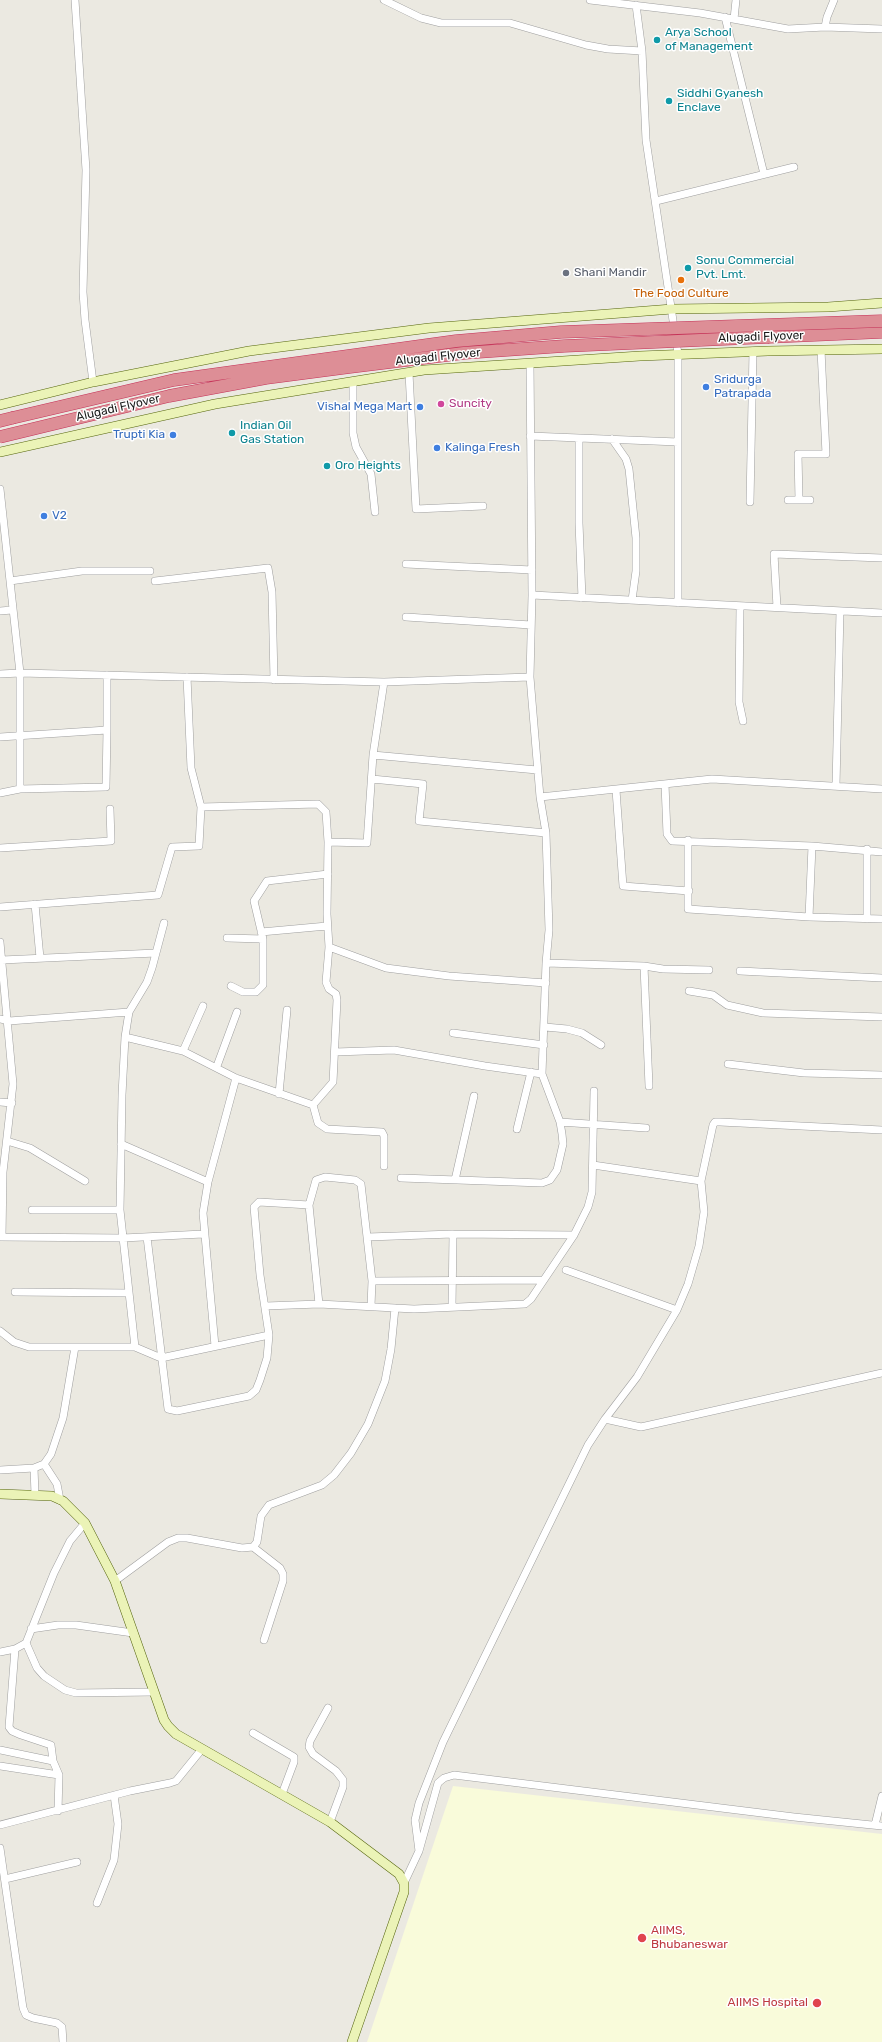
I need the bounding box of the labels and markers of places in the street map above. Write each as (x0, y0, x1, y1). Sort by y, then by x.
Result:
place label: Arya School of Management (665, 26, 753, 54)
marker: Arya School of Management (652, 35, 662, 45)
place label: Siddhi Gyanesh Enclave (677, 87, 763, 115)
marker: Siddhi Gyanesh Enclave (664, 96, 674, 106)
place label: Sonu Commercial Pvt. Lmt. (696, 254, 794, 282)
marker: Sonu Commercial Pvt. Lmt. (683, 263, 693, 273)
place label: Shani Mandir (574, 266, 647, 280)
marker: Shani Mandir (561, 268, 571, 278)
marker: The Food Culture (676, 275, 686, 285)
place label: The Food Culture (633, 287, 729, 301)
place label: Sridurga Patrapada (714, 373, 771, 401)
marker: Sridurga Patrapada (701, 382, 711, 392)
place label: Suncity (449, 397, 492, 411)
marker: Suncity (436, 399, 446, 409)
place label: Vishal Mega Mart (317, 400, 412, 414)
marker: Vishal Mega Mart (415, 402, 425, 412)
place label: Indian Oil Gas Station (240, 419, 304, 447)
place label: Trupti Kia (113, 428, 165, 442)
marker: Indian Oil Gas Station (227, 428, 237, 438)
marker: Trupti Kia (168, 430, 178, 440)
place label: Kalinga Fresh (445, 441, 520, 455)
marker: Kalinga Fresh (432, 443, 442, 453)
place label: Oro Heights (335, 459, 401, 473)
marker: Oro Heights (322, 461, 332, 471)
place label: V2 (52, 509, 67, 523)
marker: V2 (39, 511, 49, 521)
place label: AIIMS, Bhubaneswar (651, 1924, 728, 1952)
marker: AIIMS, Bhubaneswar (636, 1932, 648, 1944)
place label: AIIMS Hospital (728, 1996, 808, 2010)
marker: AIIMS Hospital (811, 1997, 823, 2009)

